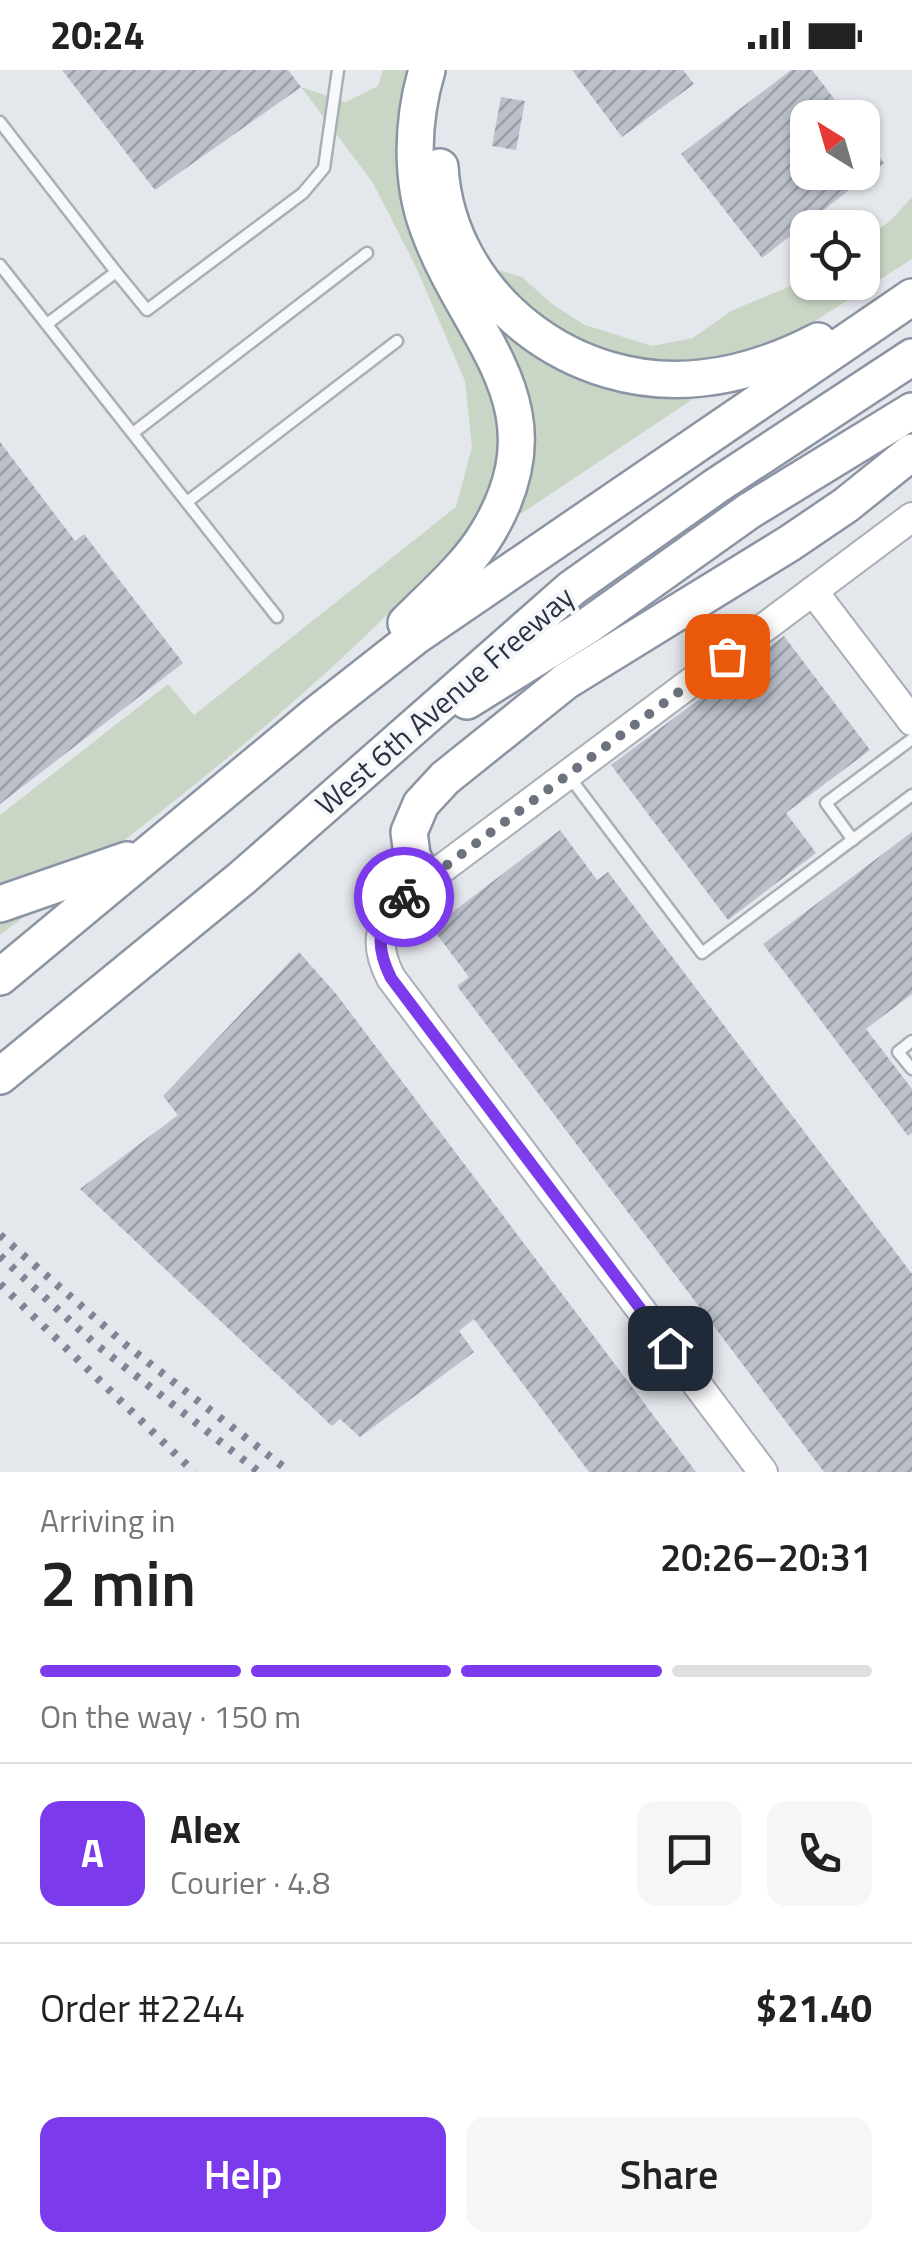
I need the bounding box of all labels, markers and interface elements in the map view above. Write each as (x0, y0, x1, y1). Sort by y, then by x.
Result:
text: 20:24 (50, 6, 145, 64)
north arrow (790, 100, 880, 190)
map controls (790, 100, 880, 300)
button: locate (790, 210, 880, 300)
street label: West 6th Avenue Freeway (305, 575, 584, 826)
pin (685, 614, 770, 699)
icon: bag (700, 629, 755, 684)
courier (354, 847, 454, 947)
icon: bike (377, 870, 432, 925)
pin (628, 1306, 713, 1391)
icon: home (643, 1321, 698, 1376)
text: Arriving in (40, 1496, 176, 1544)
text: 20:26–20:31 (660, 1528, 872, 1586)
text: 2 min (40, 1532, 196, 1631)
text: On the way · 150 m (40, 1692, 301, 1740)
text: Alex (170, 1800, 241, 1858)
button: chat (637, 1801, 742, 1906)
button: phone (767, 1801, 872, 1906)
text: A (81, 1824, 104, 1882)
text: Courier · 4.8 (170, 1858, 330, 1906)
text: Order #2244 (40, 1979, 245, 2037)
text: $21.40 (756, 1979, 872, 2037)
button: Help (40, 2117, 446, 2232)
button: Share (466, 2117, 872, 2232)

